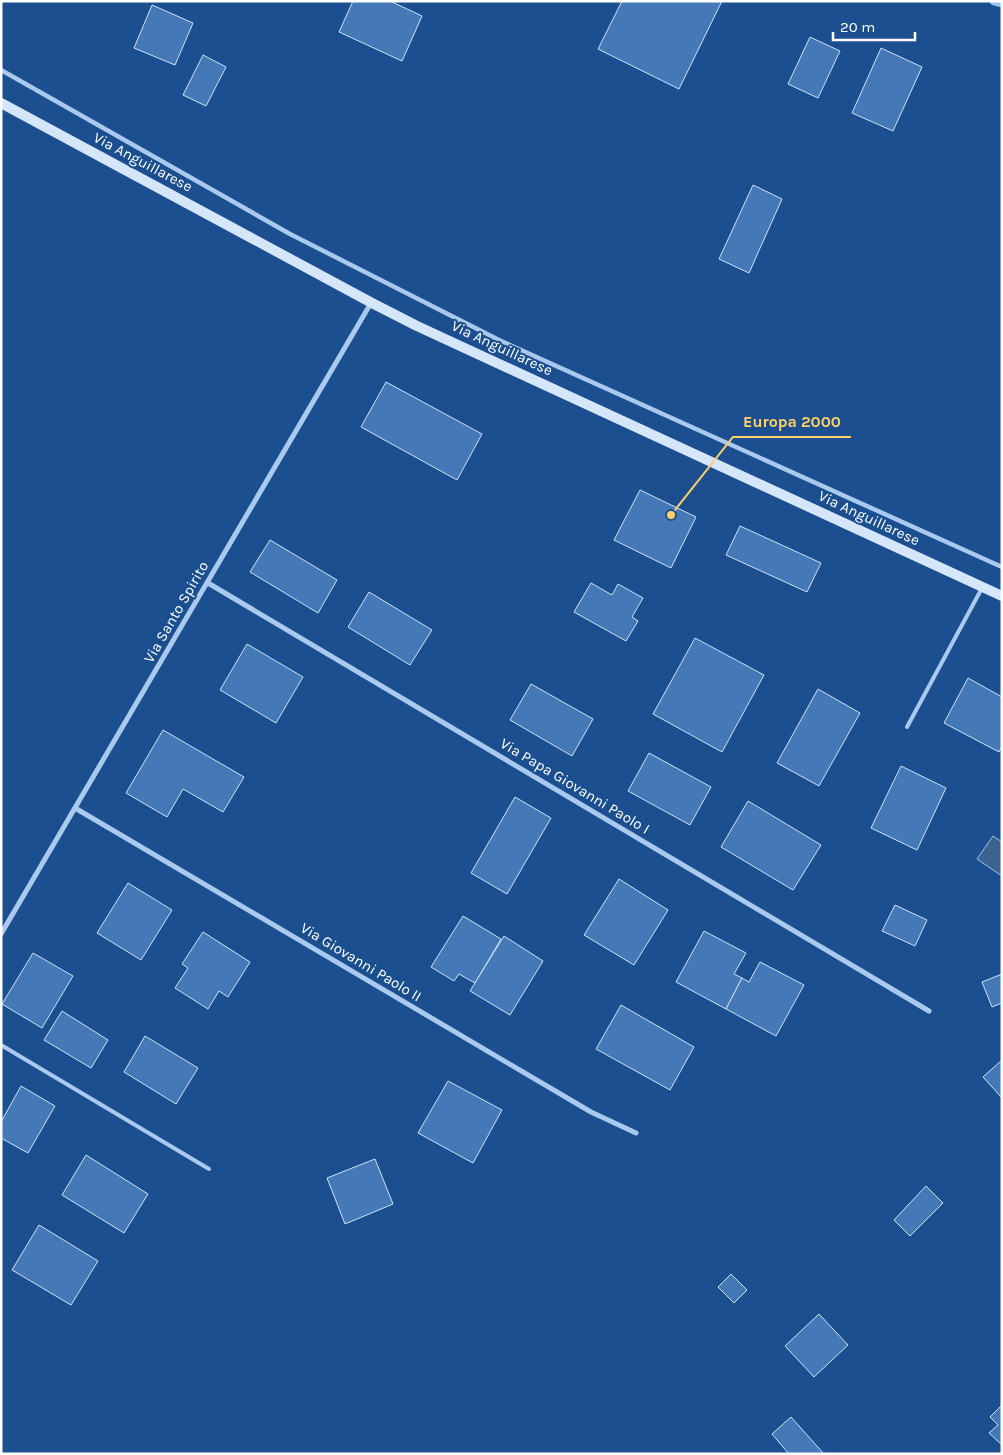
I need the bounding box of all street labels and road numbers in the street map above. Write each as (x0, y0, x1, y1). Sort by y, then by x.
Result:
street label: Via Anguillarese (90, 128, 196, 196)
street label: Via Anguillarese (448, 317, 556, 379)
street label: Via Anguillarese (815, 487, 923, 549)
street label: Via Santo Spirito (140, 558, 212, 666)
street label: Via Papa Giovanni Paolo I (497, 734, 653, 838)
street label: Via Giovanni Paolo II (297, 919, 425, 1005)

